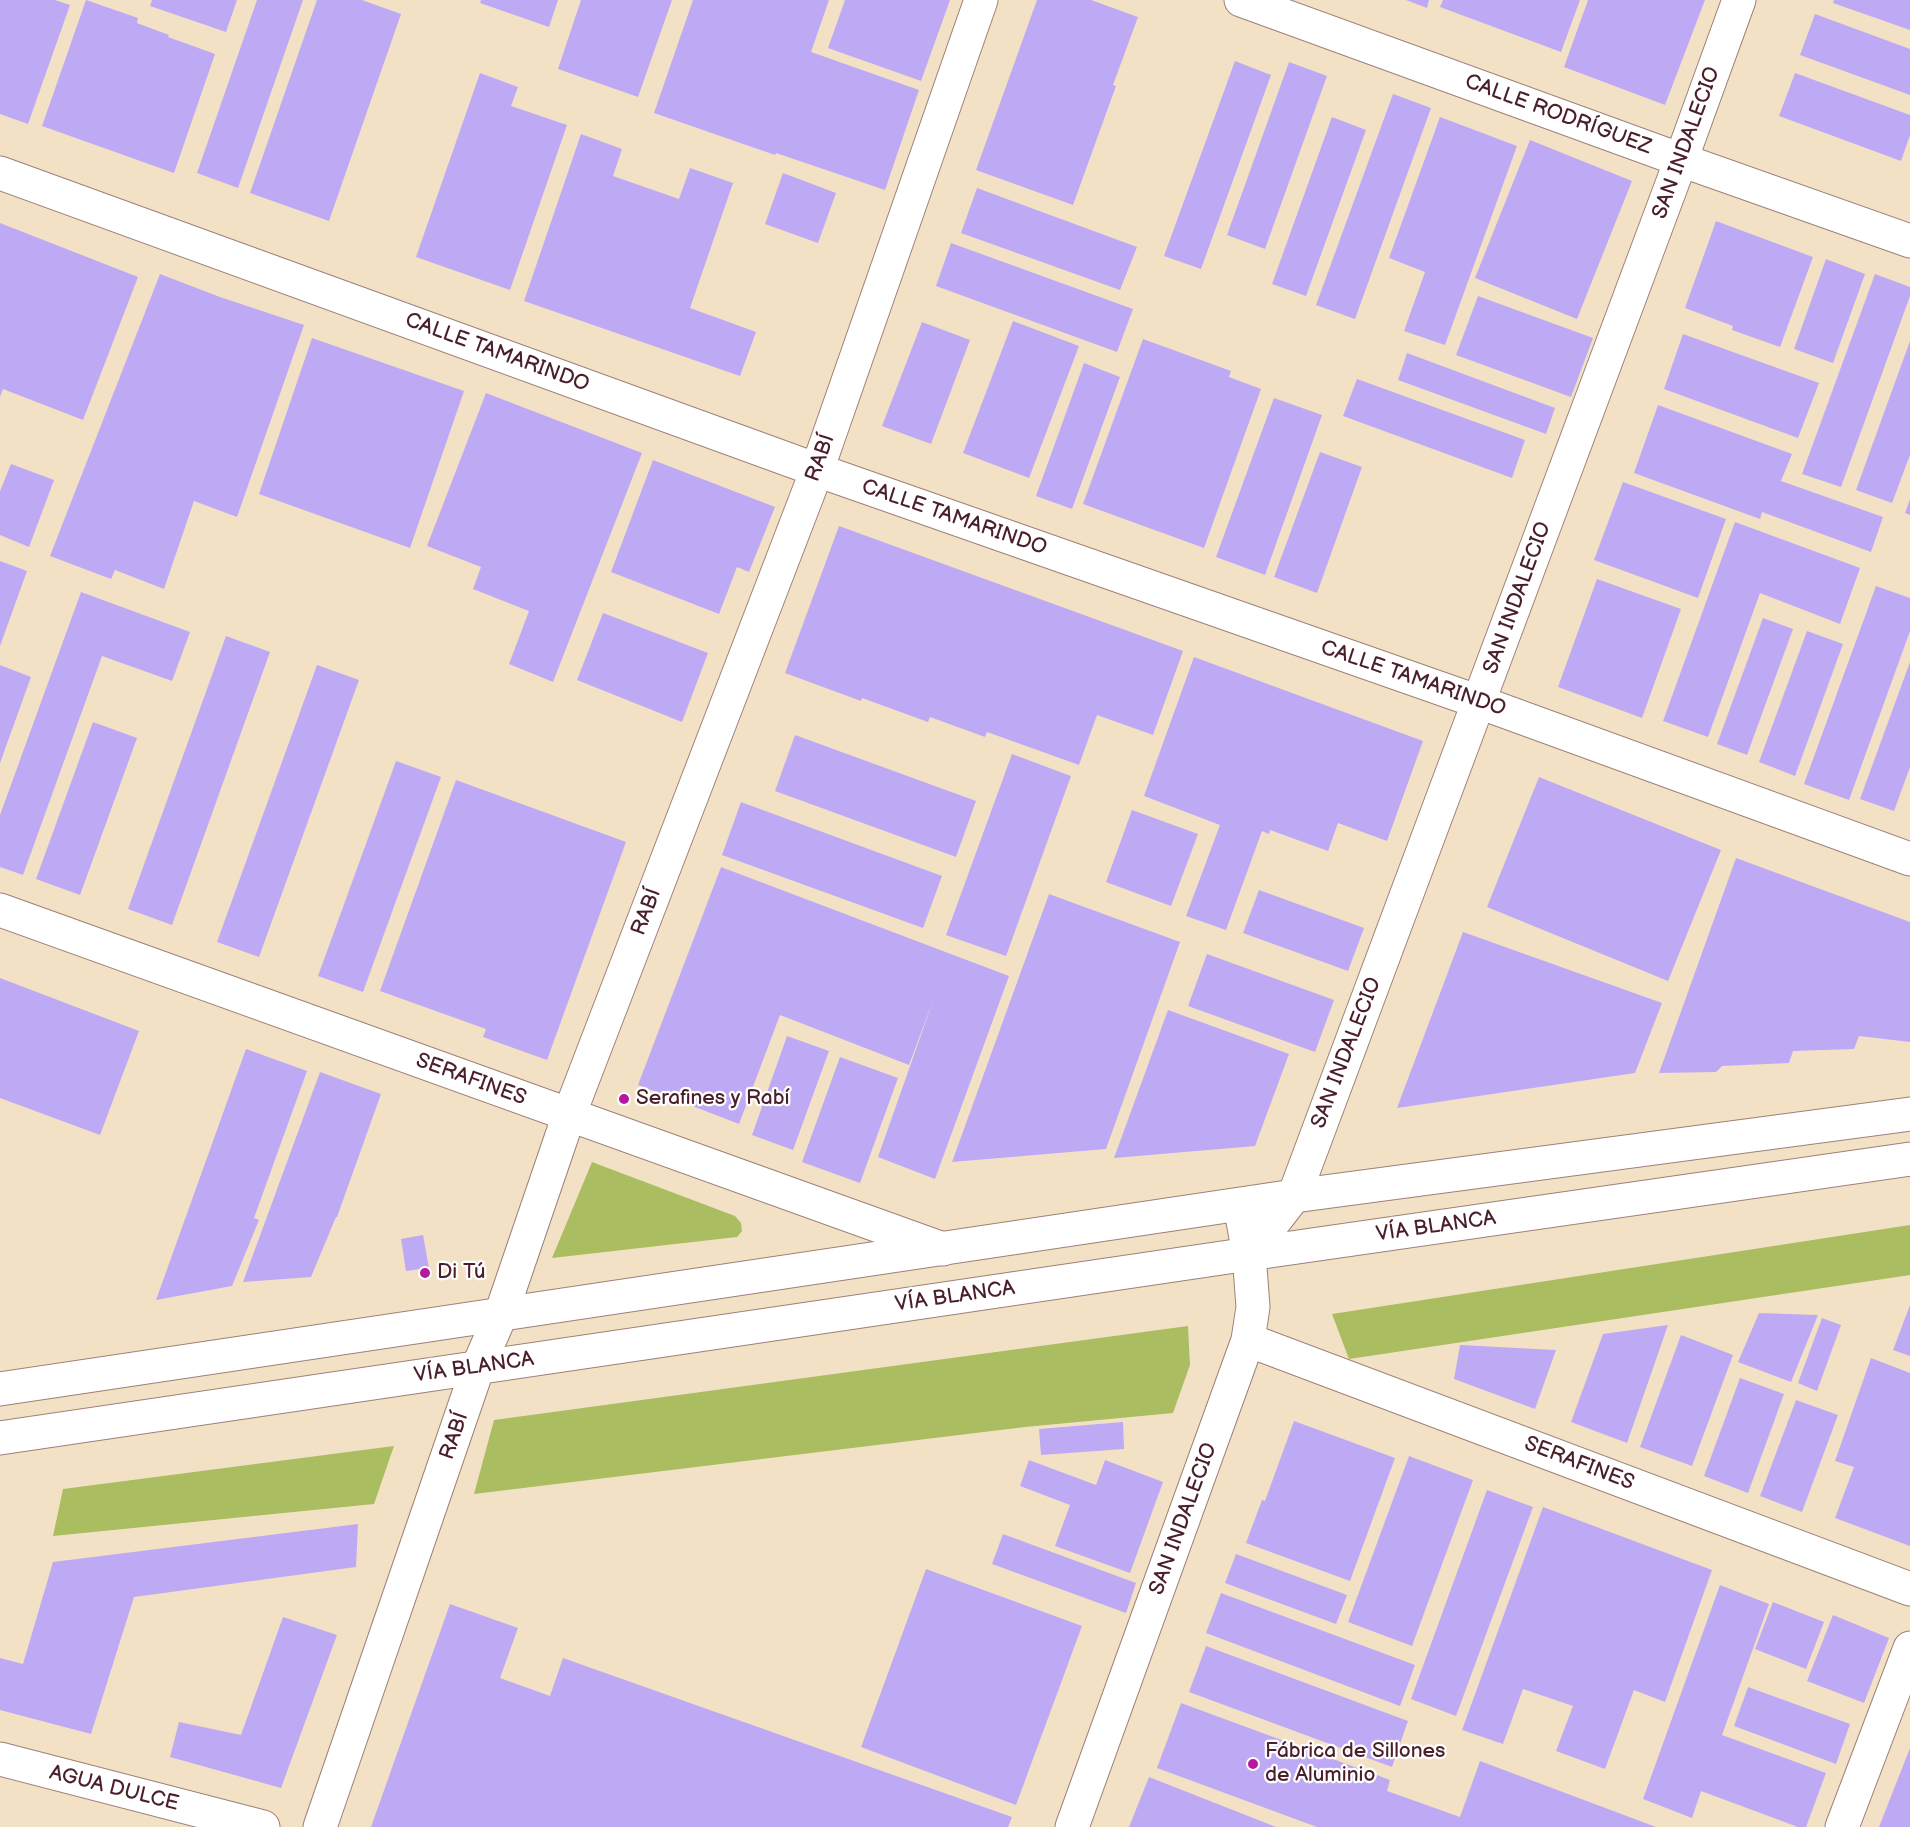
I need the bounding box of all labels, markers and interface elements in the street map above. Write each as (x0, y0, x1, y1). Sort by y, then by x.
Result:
street label: SAN INDALECIO (1648, 64, 1726, 222)
street label: CALLE RODRÍGUEZ (1461, 69, 1655, 161)
street label: CALLE TAMARINDO (402, 308, 592, 398)
street label: RABÍ (801, 431, 841, 485)
street label: CALLE TAMARINDO (858, 475, 1050, 561)
street label: SAN INDALECIO (1479, 519, 1557, 677)
street label: CALLE TAMARINDO (1317, 636, 1509, 722)
street label: RABÍ (627, 885, 667, 939)
street label: SAN INDALECIO (1307, 974, 1387, 1132)
street label: SERAFINES (412, 1048, 530, 1112)
place label: Serafines y Rabí (636, 1086, 790, 1112)
marker: Serafines y Rabí (617, 1092, 631, 1106)
street label: VÍA BLANCA (1374, 1206, 1498, 1248)
place label: Di Tú (437, 1260, 485, 1286)
marker: Di Tú (418, 1266, 432, 1280)
street label: VÍA BLANCA (893, 1276, 1017, 1318)
street label: VÍA BLANCA (412, 1347, 536, 1389)
street label: RABÍ (435, 1409, 475, 1463)
street label: SERAFINES (1520, 1432, 1638, 1496)
street label: SAN INDALECIO (1145, 1440, 1223, 1598)
place label: Fábrica de Sillones de Aluminio (1265, 1739, 1445, 1789)
marker: Fábrica de Sillones de Aluminio (1246, 1757, 1260, 1771)
street label: AGUA DULCE (47, 1761, 181, 1817)

